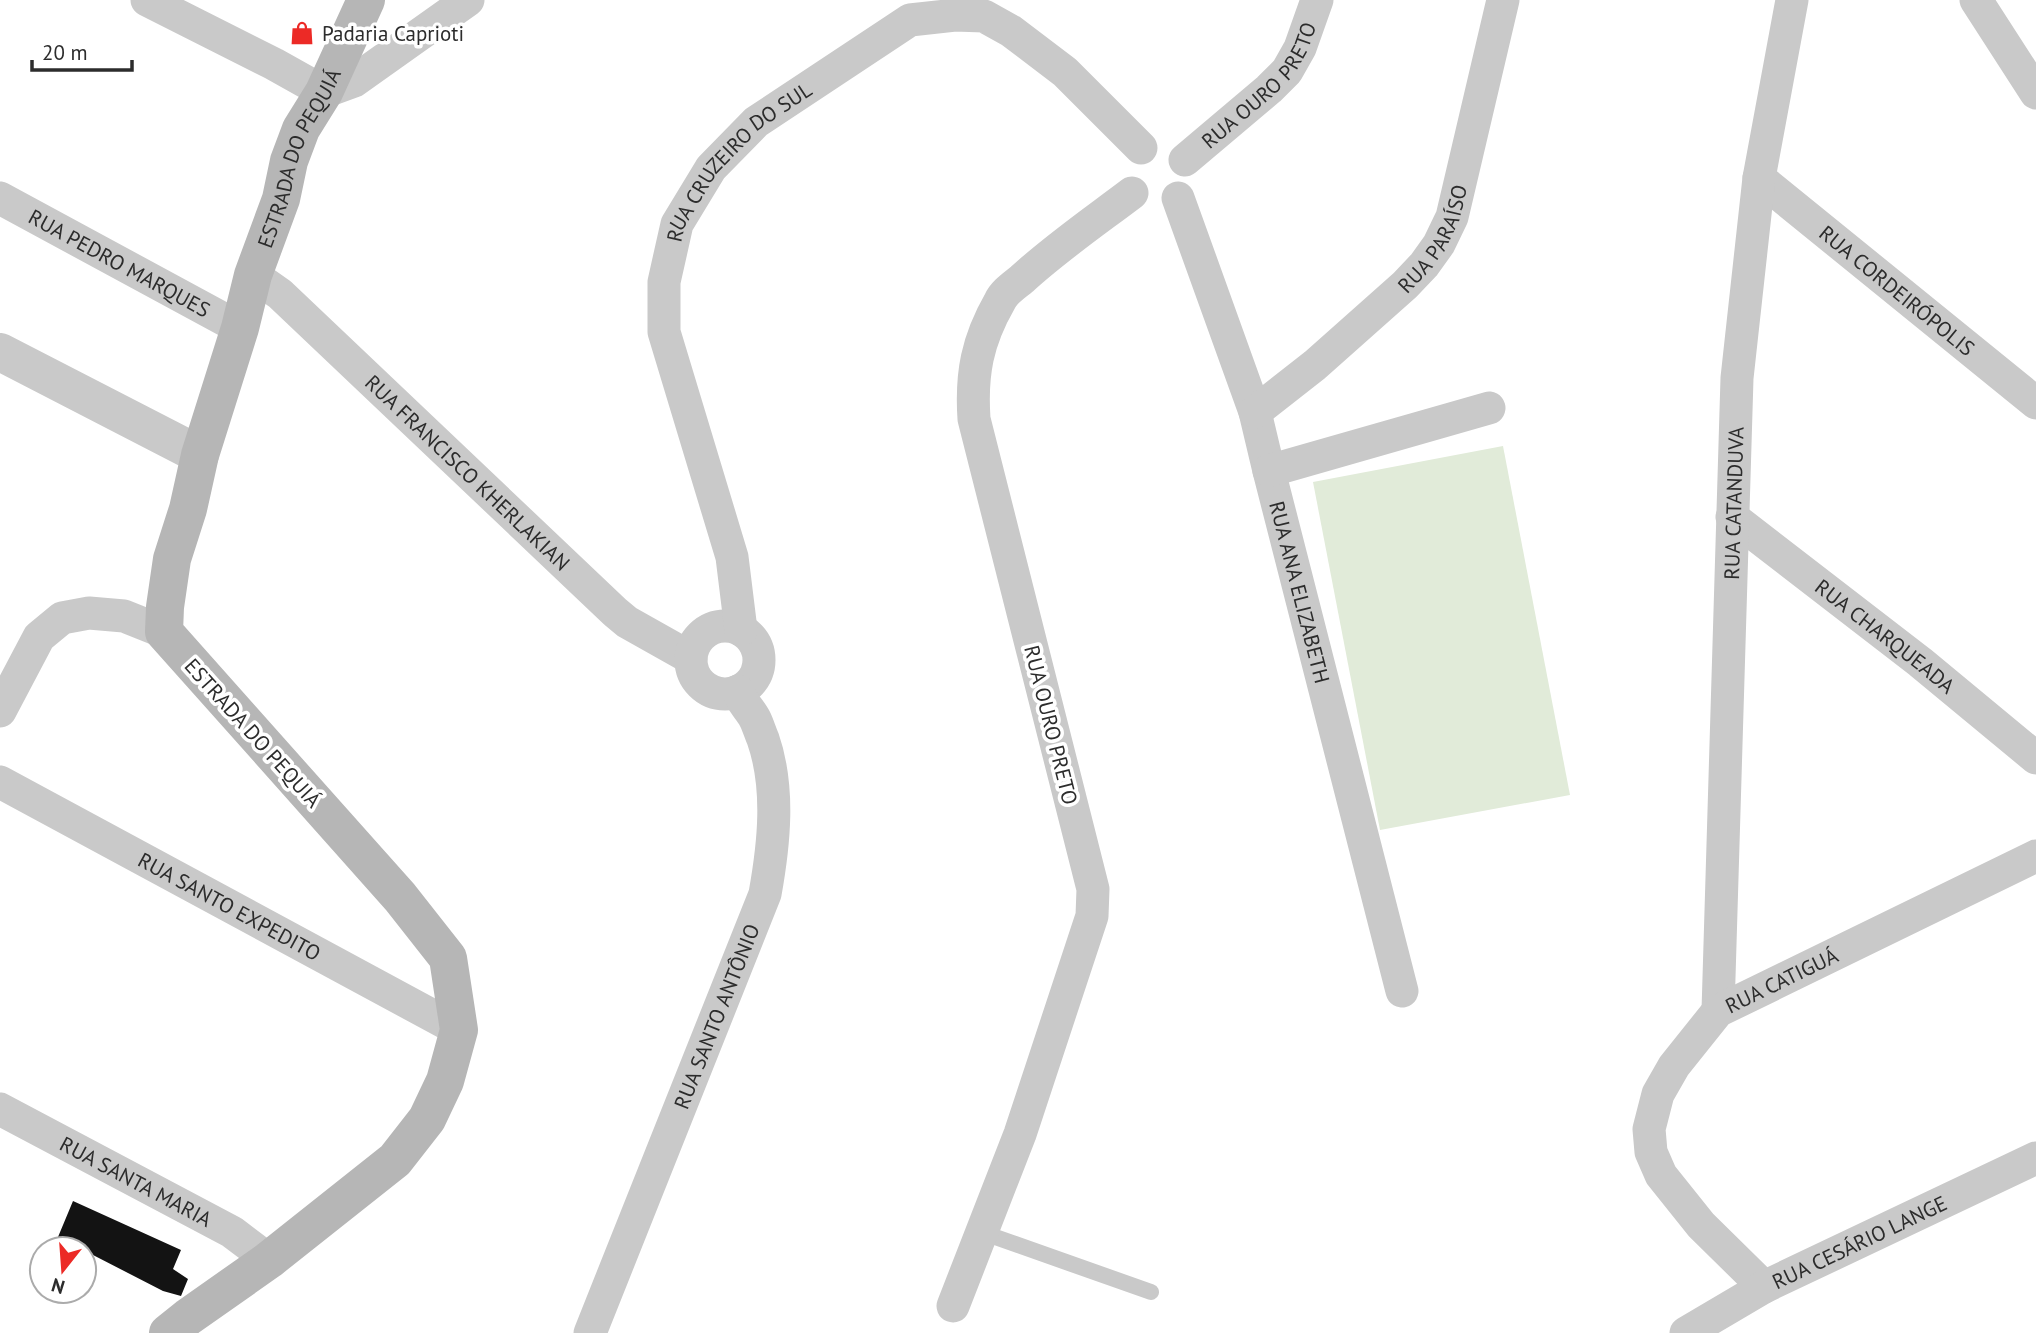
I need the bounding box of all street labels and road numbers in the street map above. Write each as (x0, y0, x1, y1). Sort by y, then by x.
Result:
street label: RUA OURO PRETO (1196, 18, 1322, 154)
street label: ESTRADA DO PEQUIÁ (251, 63, 347, 251)
street label: RUA CRUZEIRO DO SUL (660, 75, 817, 244)
street label: RUA PARAÍSO (1391, 182, 1473, 298)
street label: RUA PEDRO MARQUES (24, 203, 215, 323)
street label: RUA CORDEIRÓPOLIS (1814, 219, 1980, 361)
street label: RUA FRANCISCO KHERLAKIAN (360, 369, 576, 576)
street label: RUA CATANDUVA (1717, 426, 1749, 580)
street label: RUA ANA ELIZABETH (1264, 498, 1336, 686)
street label: RUA CHARQUEADA (1810, 573, 1961, 699)
street label: RUA OURO PRETO (1018, 642, 1084, 808)
street label: ESTRADA DO PEQUIÁ (179, 653, 328, 814)
street label: RUA SANTO EXPEDITO (134, 846, 326, 966)
street label: RUA SANTO ANTÔNIO (667, 920, 765, 1113)
street label: RUA CATIGUÁ (1721, 941, 1843, 1019)
street label: RUA SANTA MARIA (56, 1130, 217, 1233)
street label: RUA CESÁRIO LANGE (1768, 1189, 1951, 1295)

